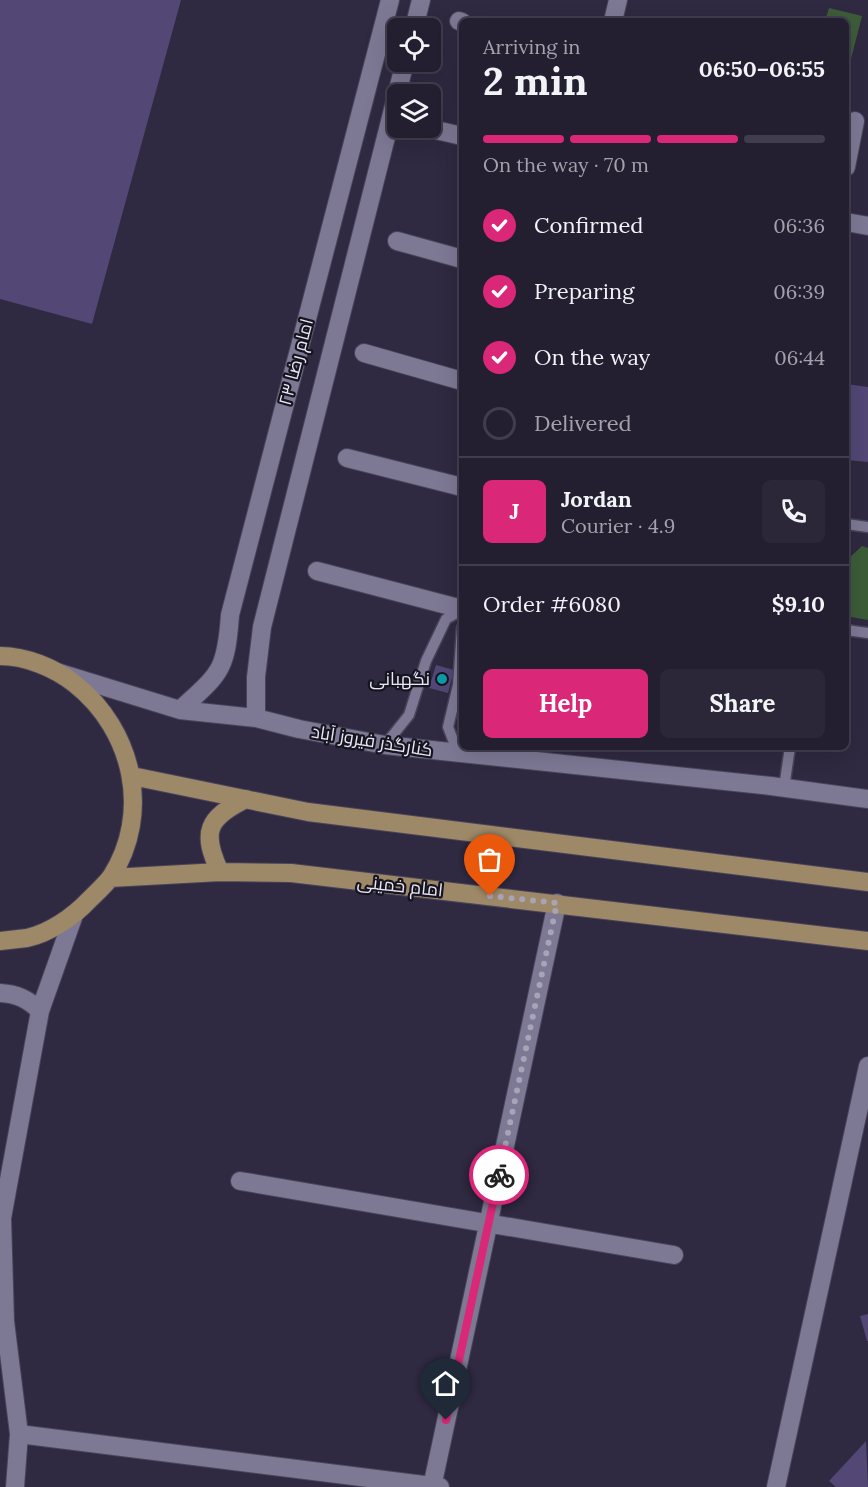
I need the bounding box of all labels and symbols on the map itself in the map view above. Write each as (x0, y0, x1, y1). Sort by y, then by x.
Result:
street label: امام رضا ۲۳ (273, 316, 319, 408)
place label: نگهبانی (369, 667, 430, 690)
marker: نگهبانی (435, 672, 449, 686)
street label: کنارگذر فیروز آباد (310, 720, 434, 761)
pin (464, 834, 515, 896)
street label: امام خمینی (356, 870, 444, 902)
courier (469, 1145, 529, 1205)
pin (420, 1358, 471, 1420)

